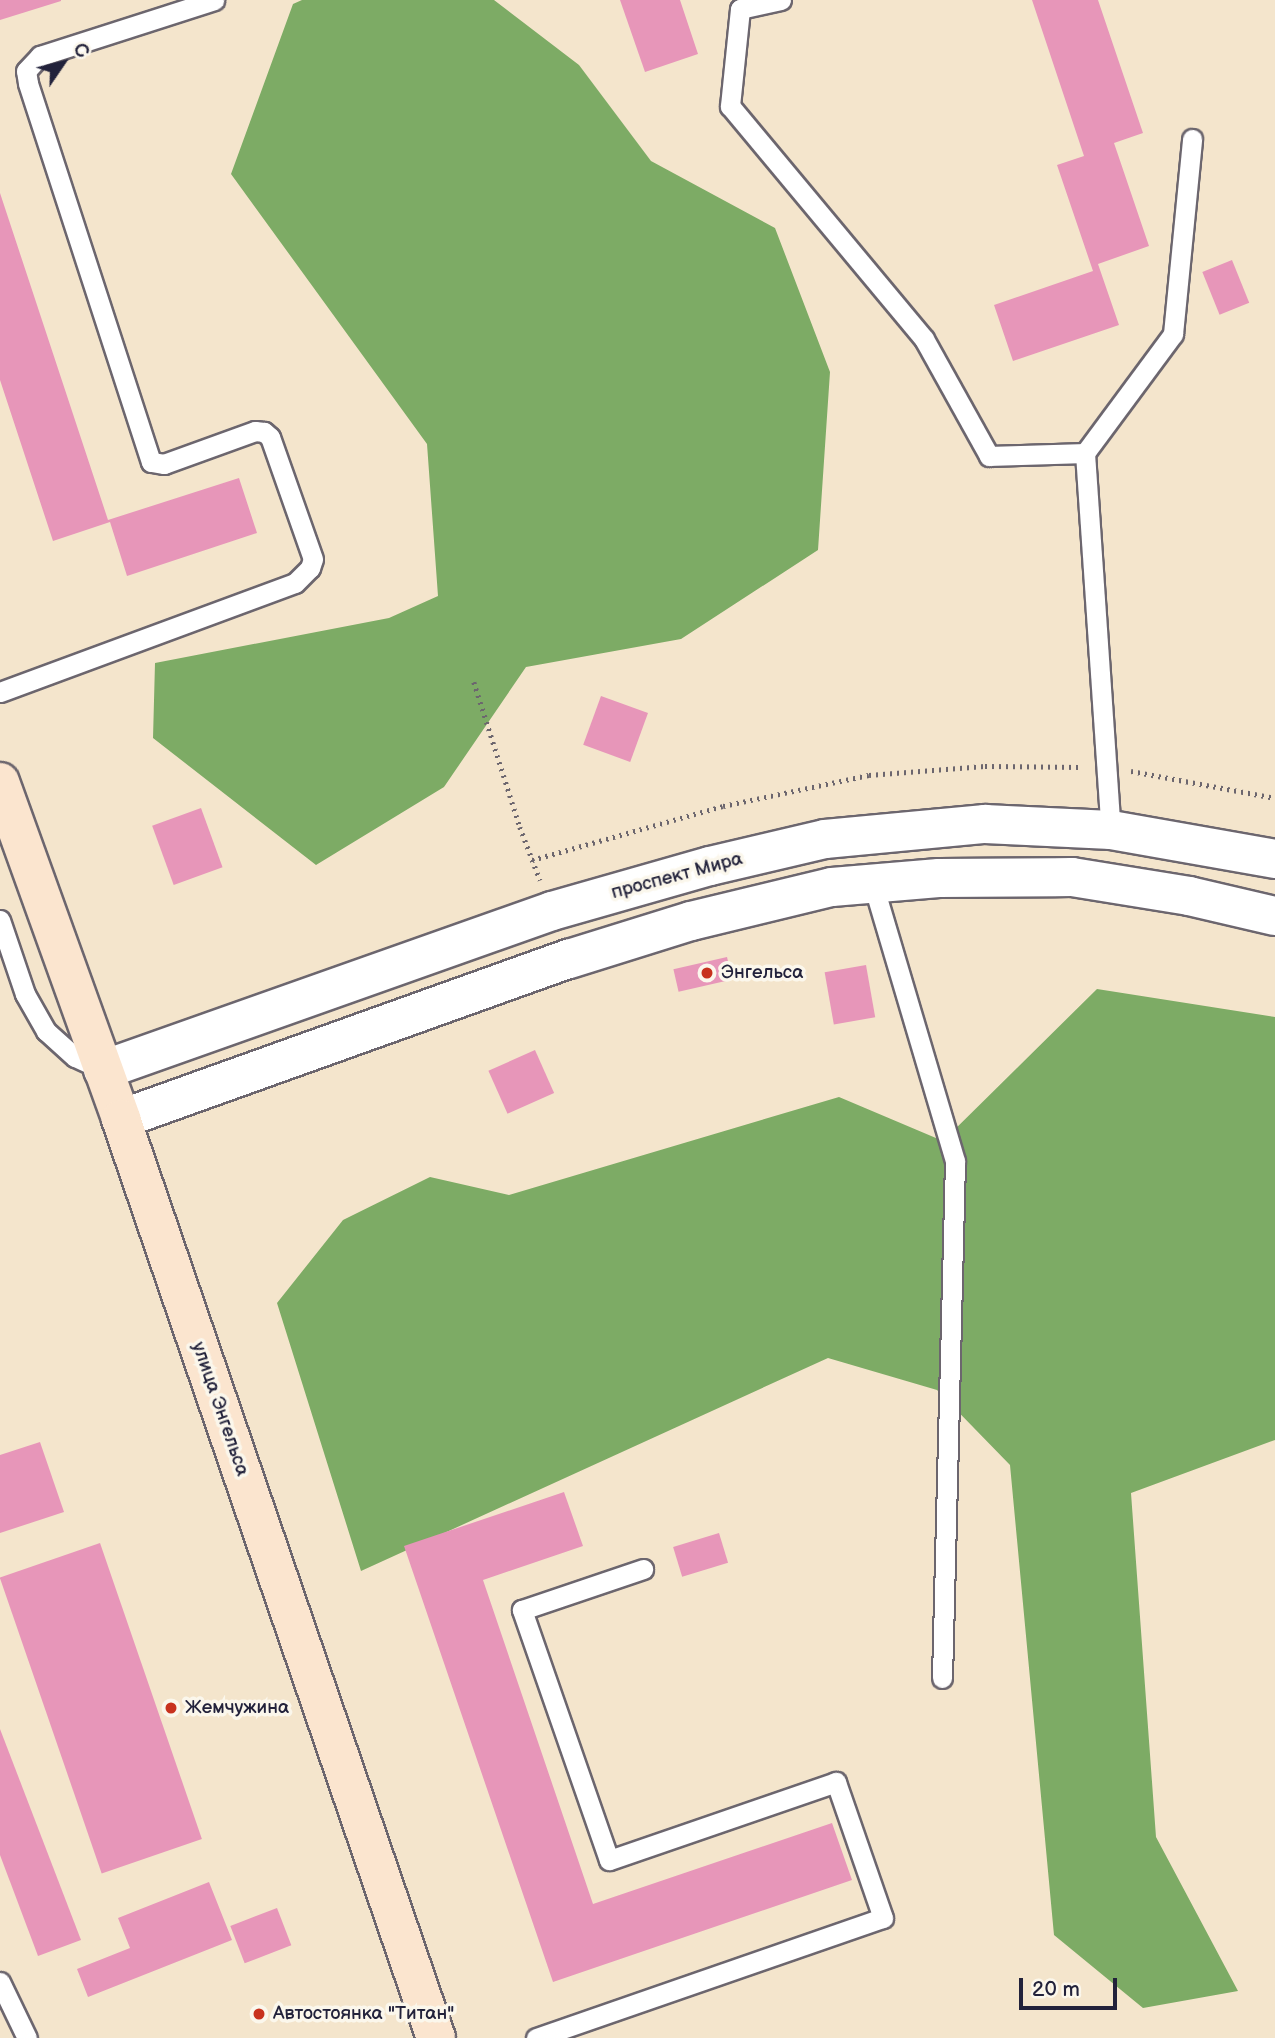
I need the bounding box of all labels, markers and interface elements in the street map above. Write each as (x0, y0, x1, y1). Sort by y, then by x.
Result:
north arrow (28, 28, 98, 98)
text: С (67, 39, 94, 63)
street label: проспект Мира (609, 848, 745, 904)
place label: Энгельса (721, 962, 803, 984)
marker: Энгельса (699, 965, 715, 981)
street label: улица Энгельса (186, 1339, 254, 1479)
place label: Жемчужина (185, 1697, 289, 1719)
marker: Жемчужина (163, 1700, 179, 1716)
scale bar (1023, 1965, 1121, 2009)
text: 20 m (1032, 1977, 1080, 2002)
place label: Автостоянка "Титан" (273, 2003, 454, 2025)
marker: Автостоянка "Титан" (251, 2006, 267, 2022)

